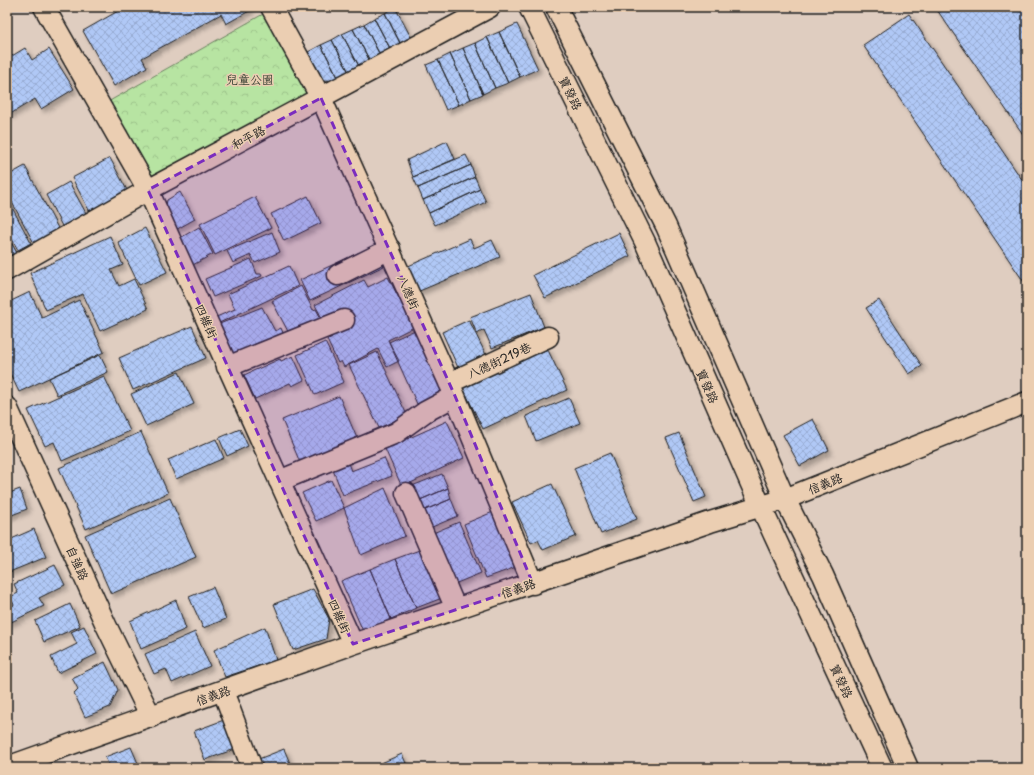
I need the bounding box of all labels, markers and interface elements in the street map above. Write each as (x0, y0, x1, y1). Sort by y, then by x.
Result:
park label: 兒童公園 (226, 70, 274, 88)
street label: 寶發路 (555, 73, 587, 113)
street label: 和平路 (228, 121, 268, 153)
street label: 八德街 (393, 272, 425, 312)
street label: 四維街 (191, 301, 223, 341)
street label: 八德街219巷 (464, 337, 534, 383)
street label: 寶發路 (692, 366, 724, 406)
street label: 信義路 (805, 468, 845, 498)
street label: 自強路 (62, 543, 94, 583)
street label: 信義路 (498, 574, 538, 602)
street label: 四維街 (324, 596, 356, 636)
street label: 寶發路 (826, 661, 858, 701)
street label: 信義路 (193, 680, 233, 710)

